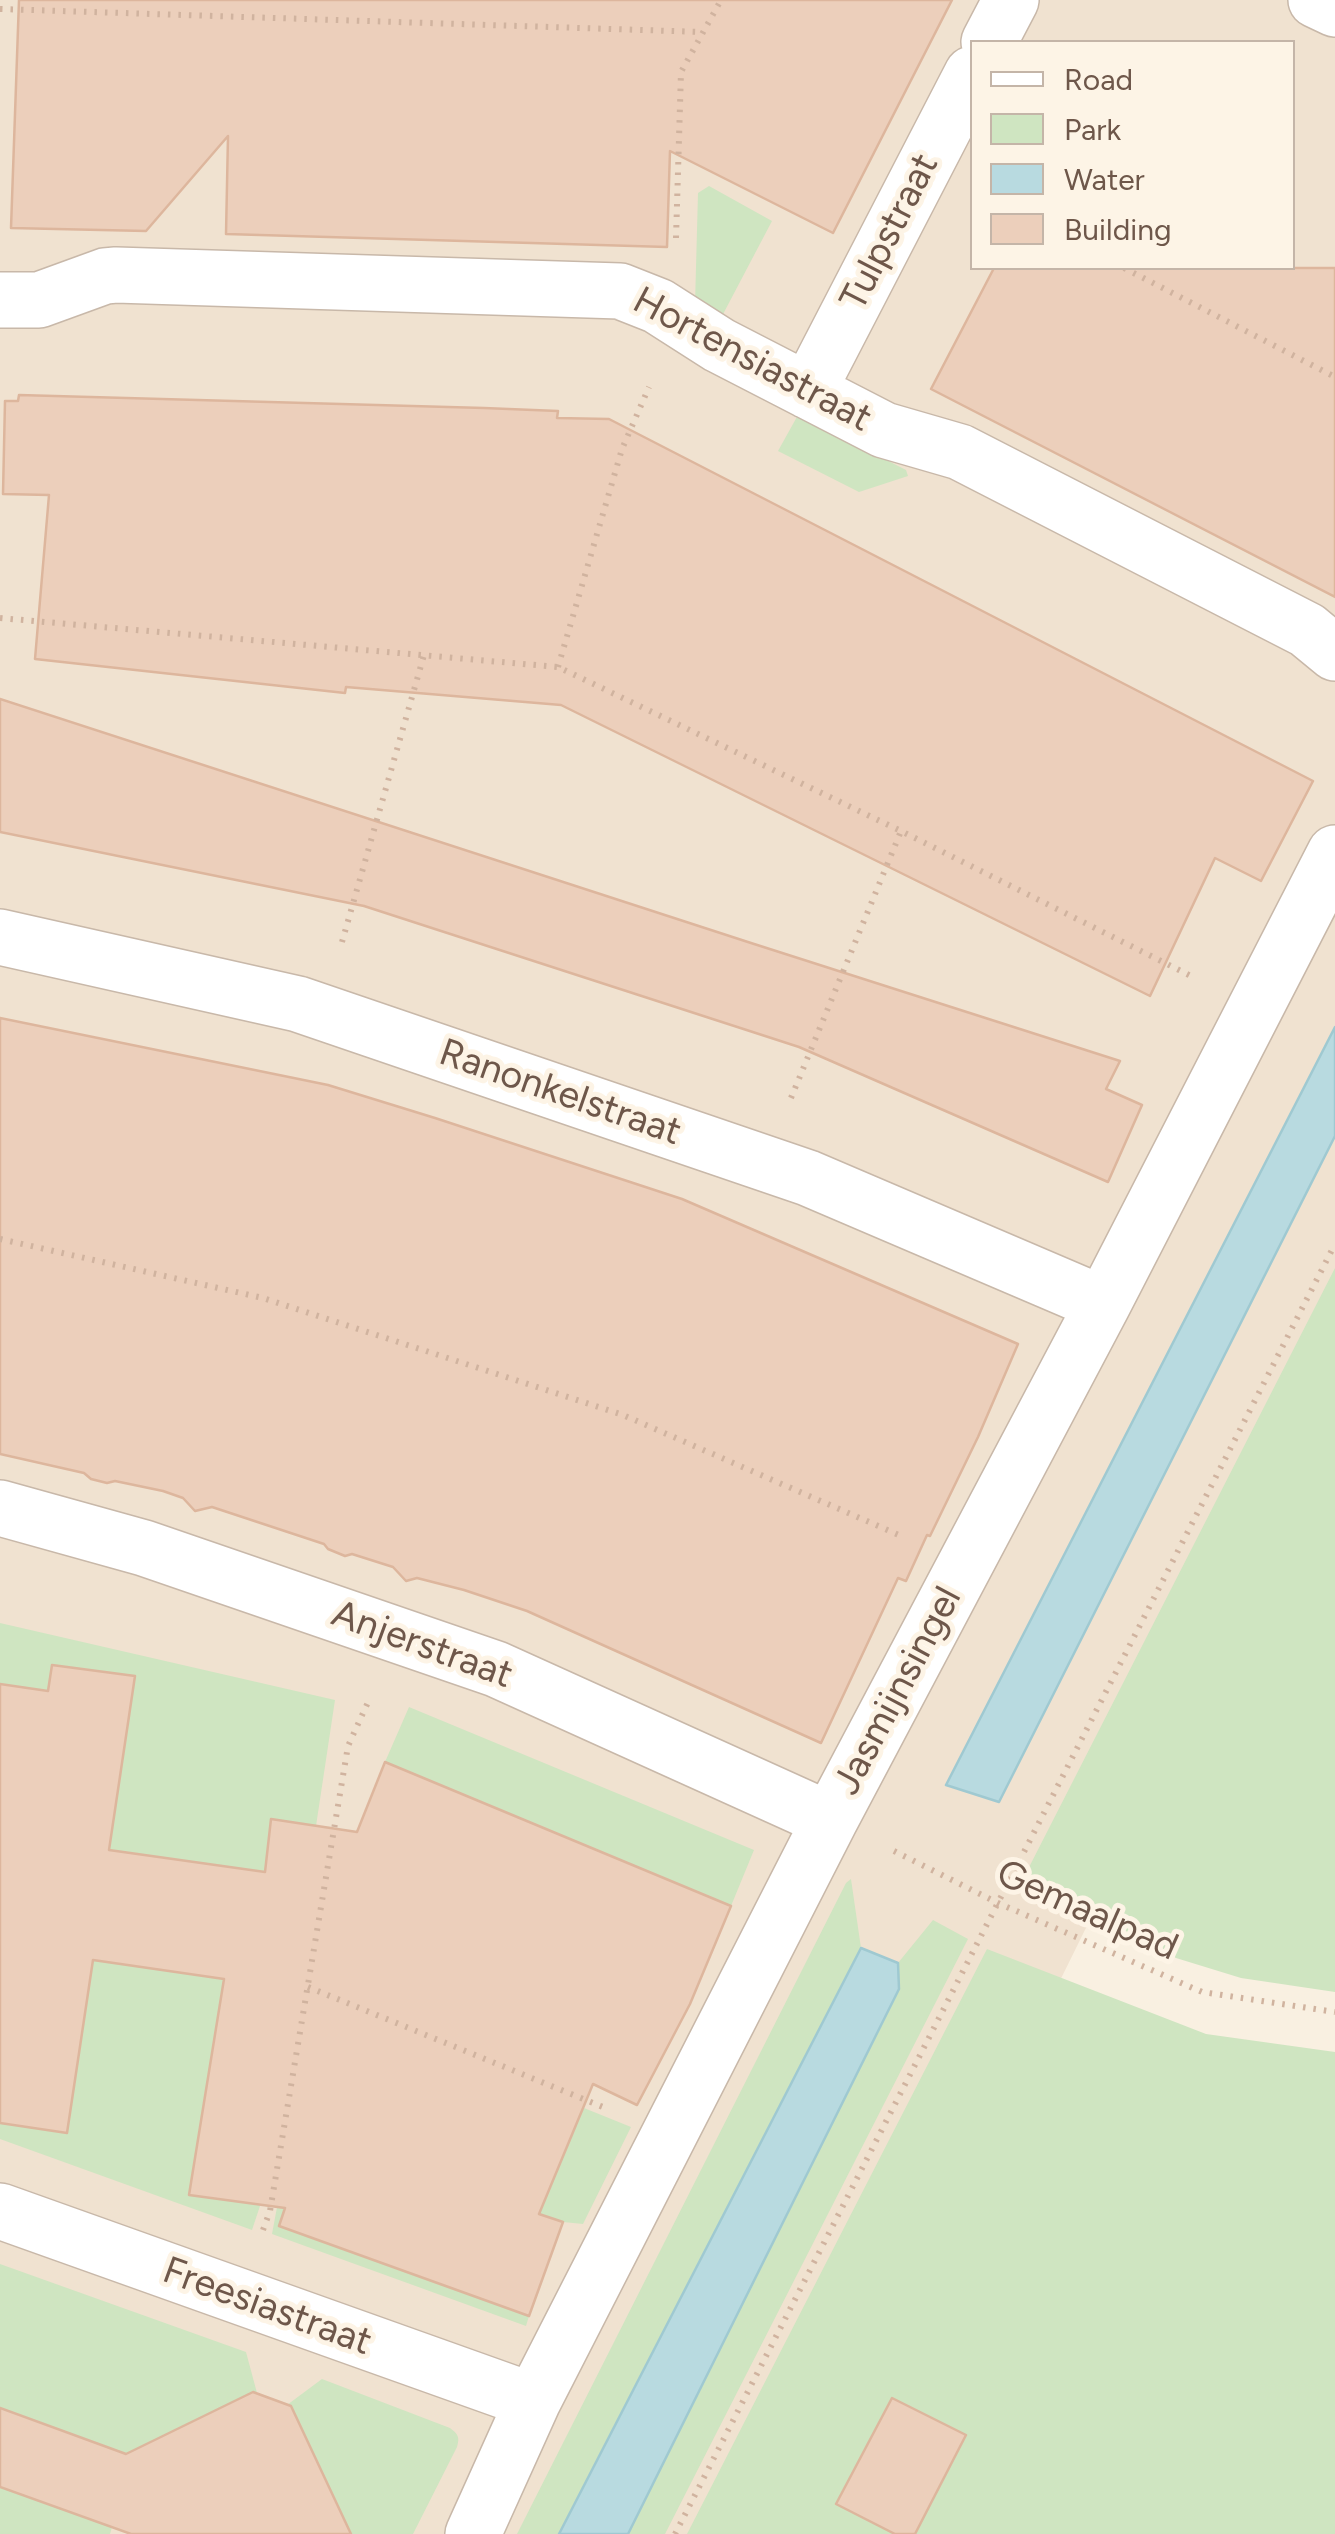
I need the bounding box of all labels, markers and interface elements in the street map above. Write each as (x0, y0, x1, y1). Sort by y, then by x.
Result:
legend (970, 40, 1295, 270)
text: Road (1064, 61, 1133, 98)
text: Park (1064, 111, 1121, 148)
street label: Tulpstraat (831, 146, 949, 318)
text: Water (1064, 161, 1145, 198)
text: Building (1064, 211, 1172, 248)
street label: Hortensiastraat (625, 278, 879, 442)
street label: Ranonkelstraat (433, 1030, 687, 1156)
street label: Jasmijnsingel (824, 1579, 972, 1803)
street label: Anjerstraat (326, 1591, 518, 1699)
street label: Gemaalpad (989, 1851, 1185, 1971)
street label: Freesiastraat (157, 2248, 377, 2366)

